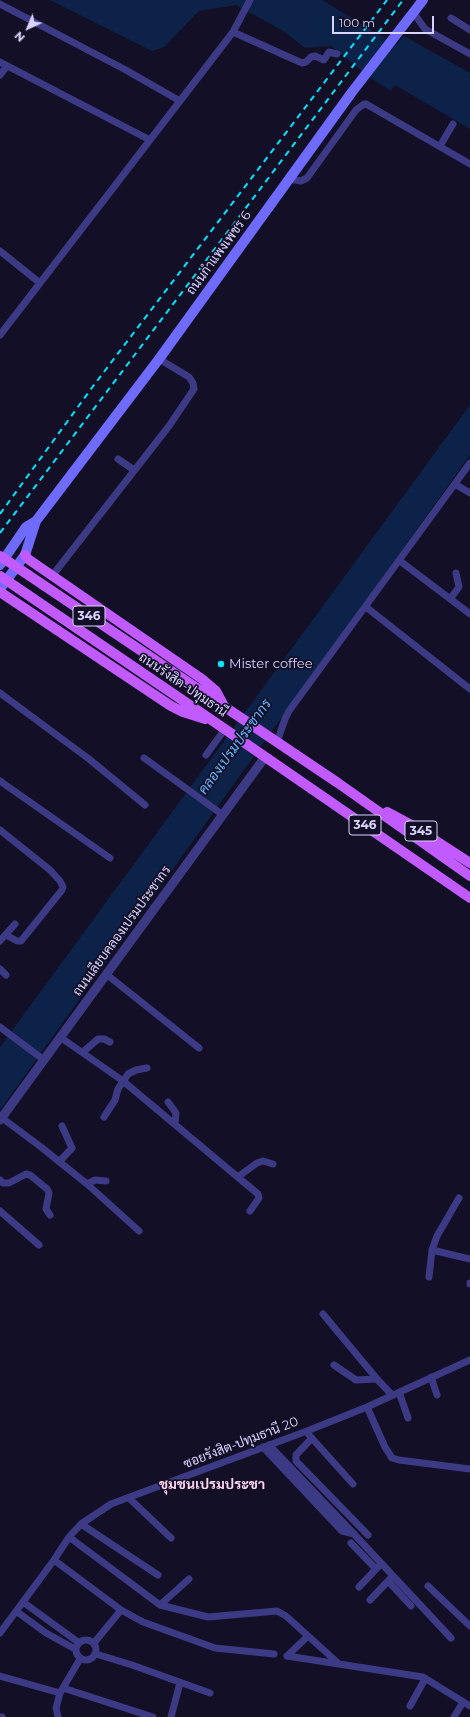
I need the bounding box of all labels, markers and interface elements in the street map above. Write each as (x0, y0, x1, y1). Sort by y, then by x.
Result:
north arrow (8, 8, 48, 48)
scale bar (334, 8, 436, 34)
text: 100 m (339, 15, 375, 30)
text: N (12, 29, 28, 45)
street label: ถนนกำแพงเพชร 6 (183, 208, 255, 298)
road number: 346 (73, 606, 105, 626)
street label: ถนนรังสิต-ปทุมธานี (136, 650, 230, 720)
place label: Mister coffee (229, 656, 313, 672)
marker: Mister coffee (216, 659, 226, 669)
water label: คลองเปรมประชากร (195, 696, 275, 798)
road number: 346 (349, 815, 381, 835)
road number: 345 (405, 821, 437, 841)
street label: ถนนเลียบคลองเปรมประชากร (70, 863, 174, 999)
street label: ซอยรังสิต-ปทุมธานี 20 (181, 1414, 301, 1472)
district label: ชุมชนเปรมประชา (159, 1477, 265, 1493)

